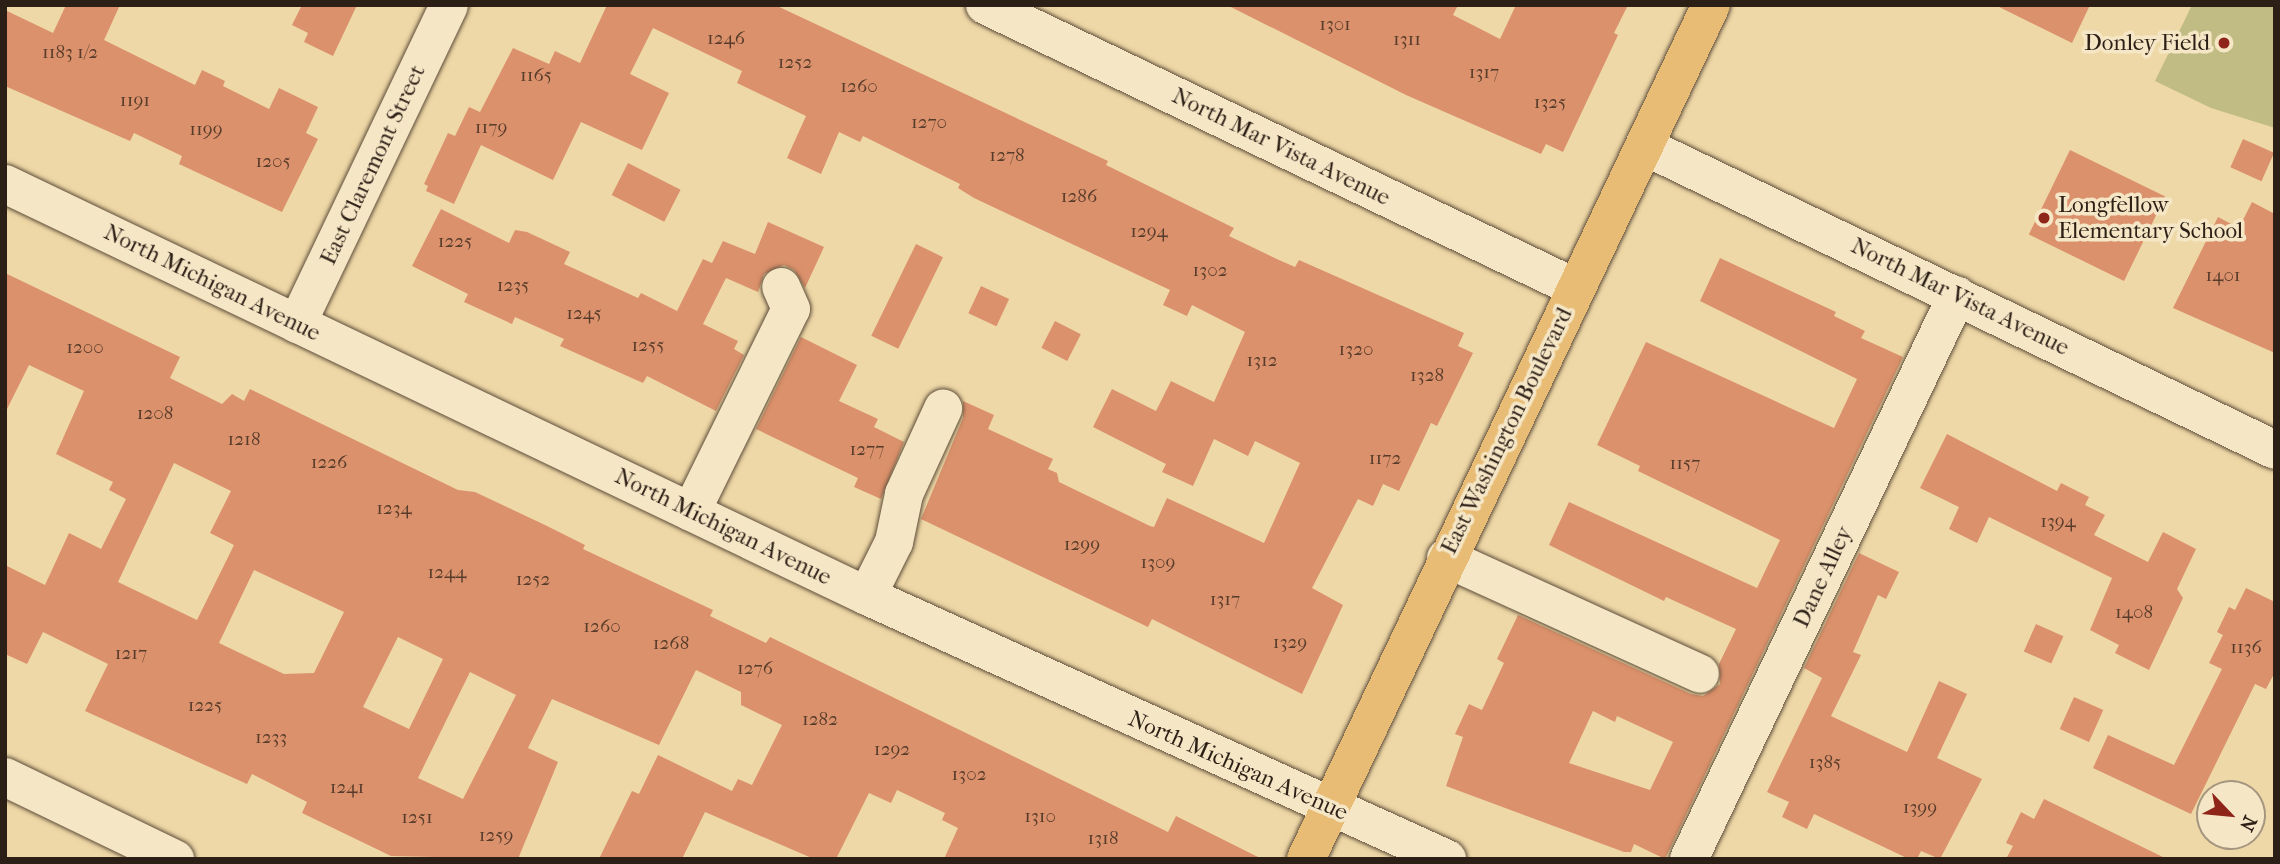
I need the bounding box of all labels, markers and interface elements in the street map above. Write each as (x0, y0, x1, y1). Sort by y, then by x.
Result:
house number: 1301 (1319, 14, 1351, 36)
house number: 1246 (707, 28, 745, 50)
house number: 1311 (1393, 29, 1421, 51)
place label: Donley Field (2084, 29, 2210, 57)
marker: Donley Field (2216, 35, 2232, 51)
house number: 1183 1/2 (42, 42, 98, 64)
house number: 1252 (778, 52, 812, 74)
street label: East Claremont Street (315, 61, 431, 269)
house number: 1317 (1469, 62, 1499, 84)
house number: 1165 (520, 65, 552, 87)
house number: 1260 (840, 76, 878, 98)
street label: North Mar Vista Avenue (1168, 82, 1394, 212)
house number: 1191 (120, 90, 150, 112)
house number: 1325 (1534, 92, 1566, 114)
house number: 1270 (911, 112, 947, 134)
house number: 1179 (475, 117, 507, 139)
house number: 1199 (189, 119, 223, 141)
house number: 1278 (989, 145, 1025, 167)
house number: 1205 (255, 151, 291, 173)
house number: 1286 (1061, 186, 1097, 208)
place label: Longfellow Elementary School (2058, 191, 2243, 245)
marker: Longfellow Elementary School (2036, 210, 2052, 226)
street label: North Michigan Avenue (99, 219, 325, 347)
house number: 1294 (1130, 221, 1168, 243)
house number: 1225 (438, 231, 472, 253)
street label: North Mar Vista Avenue (1847, 232, 2073, 362)
house number: 1302 (1193, 260, 1227, 282)
house number: 1401 (2205, 265, 2241, 287)
house number: 1235 (497, 275, 529, 297)
house number: 1245 (566, 303, 602, 325)
street label: East Washington Boulevard (1435, 303, 1579, 559)
house number: 1255 (632, 335, 664, 357)
house number: 1200 (66, 337, 104, 359)
house number: 1320 (1339, 339, 1373, 361)
house number: 1312 (1246, 350, 1278, 372)
house number: 1328 (1410, 365, 1444, 387)
house number: 1208 (137, 403, 173, 425)
house number: 1218 (228, 429, 260, 451)
house number: 1277 (850, 439, 884, 461)
house number: 1172 (1369, 448, 1401, 470)
house number: 1226 (311, 452, 347, 474)
house number: 1157 (1670, 453, 1700, 475)
street label: North Michigan Avenue (610, 463, 836, 591)
house number: 1234 (376, 498, 412, 520)
house number: 1394 (2040, 511, 2076, 533)
street label: Dane Alley (1788, 522, 1858, 632)
house number: 1299 (1064, 534, 1100, 556)
house number: 1309 (1140, 552, 1176, 574)
house number: 1244 (427, 562, 467, 584)
house number: 1252 (516, 569, 550, 591)
house number: 1317 (1210, 589, 1240, 611)
house number: 1408 (2115, 602, 2153, 624)
house number: 1260 (583, 616, 621, 638)
house number: 1329 (1273, 632, 1307, 654)
house number: 1268 (653, 633, 689, 655)
house number: 1136 (2230, 637, 2262, 659)
house number: 1217 (115, 643, 147, 665)
house number: 1276 (737, 658, 773, 680)
house number: 1225 (188, 695, 222, 717)
street label: North Michigan Avenue (1124, 705, 1352, 827)
house number: 1282 (802, 709, 838, 731)
house number: 1233 (255, 727, 287, 749)
house number: 1292 (874, 739, 910, 761)
house number: 1385 (1809, 752, 1841, 774)
house number: 1302 (952, 764, 986, 786)
house number: 1241 (330, 777, 364, 799)
north arrow (2196, 780, 2266, 850)
house number: 1399 (1903, 797, 1937, 819)
house number: 1310 (1024, 806, 1056, 828)
house number: 1251 (401, 807, 433, 829)
text: N (2235, 812, 2261, 835)
house number: 1259 (479, 825, 513, 847)
house number: 1318 (1088, 828, 1118, 850)

